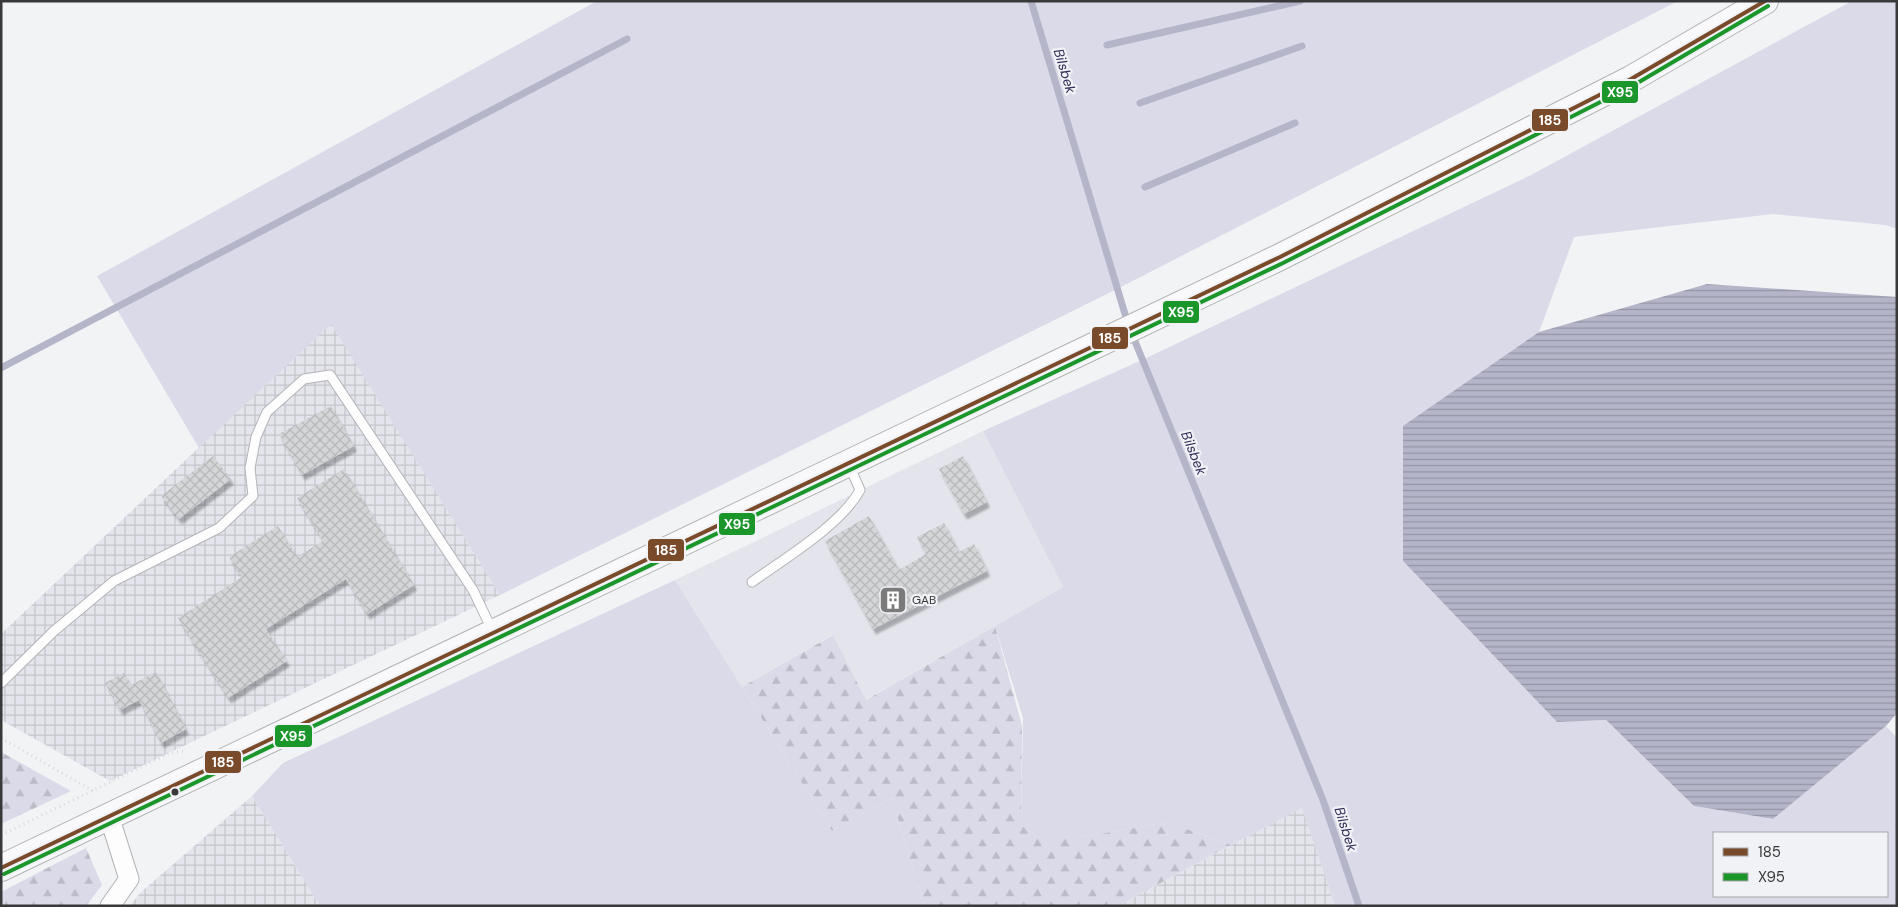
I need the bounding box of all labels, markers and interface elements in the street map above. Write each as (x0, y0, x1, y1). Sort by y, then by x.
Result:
water label: Bilsbek (1050, 46, 1081, 96)
line badge: X95 (1601, 80, 1639, 104)
text: X95 (1607, 83, 1633, 101)
line badge: 185 (1531, 108, 1569, 132)
text: 185 (1539, 111, 1561, 129)
line badge: X95 (1162, 300, 1200, 324)
text: X95 (1168, 303, 1194, 321)
line badge: 185 (1091, 326, 1129, 350)
text: 185 (1099, 329, 1121, 347)
water label: Bilsbek (1177, 428, 1211, 478)
line badge: X95 (718, 512, 756, 536)
text: X95 (724, 515, 750, 533)
line badge: 185 (647, 538, 685, 562)
text: 185 (655, 541, 677, 559)
building icon: GAB (878, 585, 908, 615)
place label: GAB (912, 592, 936, 608)
line badge: X95 (274, 724, 313, 748)
text: X95 (280, 727, 306, 745)
line badge: 185 (204, 750, 242, 774)
text: 185 (212, 753, 234, 771)
unlabelled marker (170, 787, 180, 797)
water label: Bilsbek (1330, 804, 1362, 854)
legend (1713, 832, 1888, 897)
text: 185 (1758, 842, 1781, 862)
text: X95 (1758, 867, 1785, 887)

